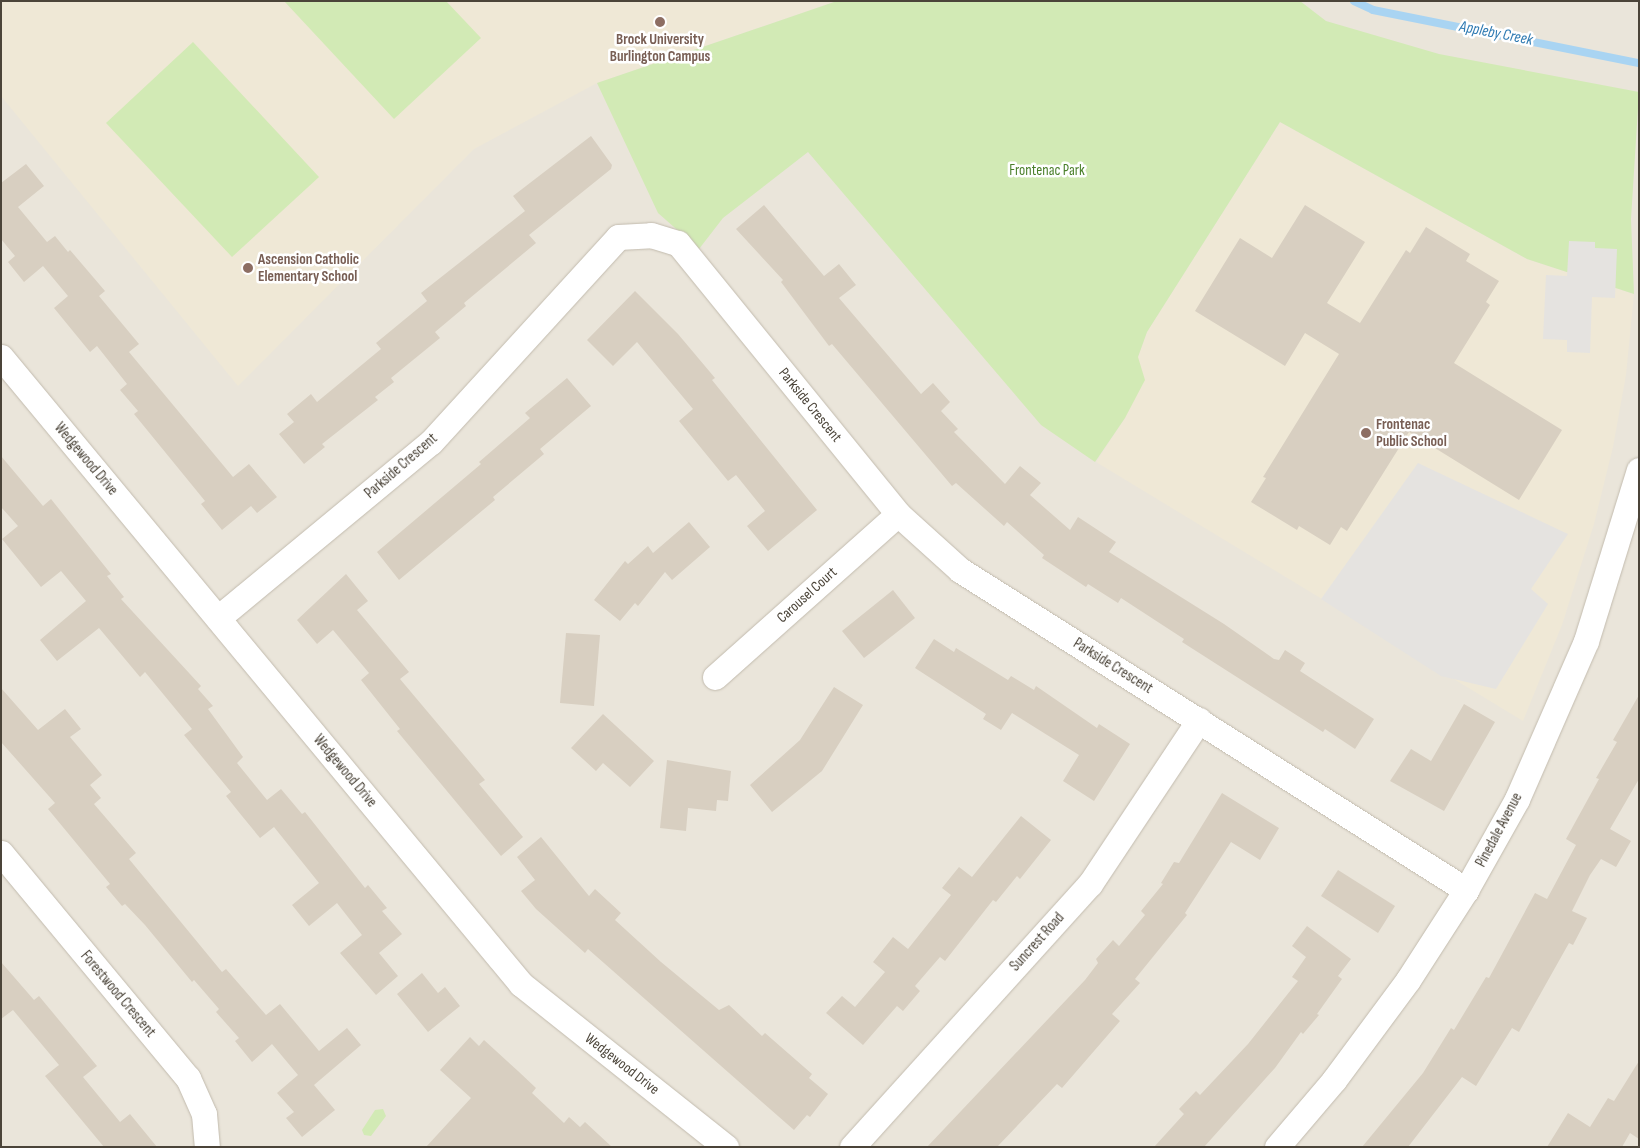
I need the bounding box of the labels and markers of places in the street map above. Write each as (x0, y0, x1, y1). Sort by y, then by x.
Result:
marker: Brock University Burlington Campus (654, 16, 666, 28)
place label: Brock University Burlington Campus (610, 30, 710, 65)
place label: Ascension Catholic Elementary School (258, 250, 359, 285)
marker: Ascension Catholic Elementary School (242, 262, 254, 274)
place label: Frontenac Public School (1376, 415, 1447, 450)
marker: Frontenac Public School (1360, 427, 1372, 439)

